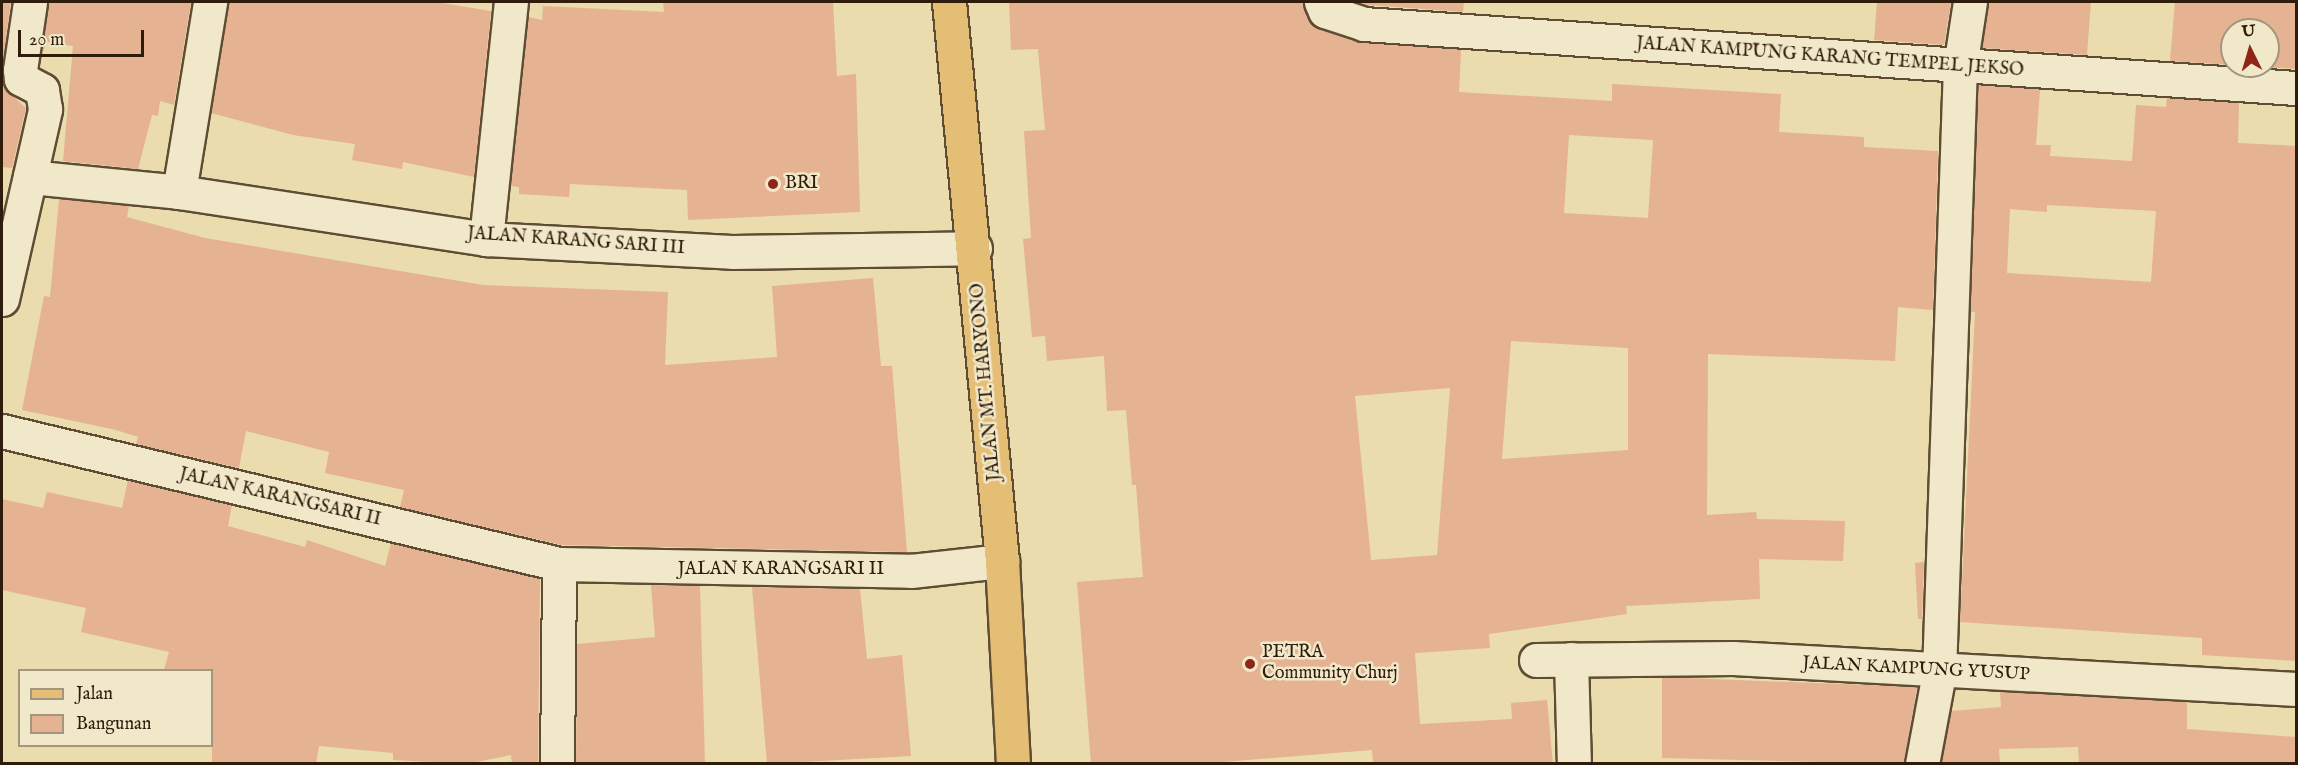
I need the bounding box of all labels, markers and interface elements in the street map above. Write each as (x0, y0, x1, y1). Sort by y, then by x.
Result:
scale bar (21, 18, 147, 56)
north arrow (2220, 18, 2280, 78)
text: U (2241, 22, 2256, 43)
text: 20 m (29, 29, 64, 52)
street label: JALAN KAMPUNG KARANG TEMPEL JEKSO (1635, 34, 2025, 82)
place label: BRI (785, 173, 818, 195)
marker: BRI (766, 177, 780, 191)
street label: JALAN KARANG SARI III (467, 224, 685, 260)
street label: JALAN MT. HARYONO (968, 282, 1006, 482)
street label: JALAN KARANGSARI II (177, 464, 383, 532)
street label: JALAN KARANGSARI II (678, 559, 884, 581)
place label: PETRA Community Churj (1262, 643, 1397, 686)
street label: JALAN KAMPUNG YUSUP (1802, 653, 2030, 687)
marker: PETRA Community Churj (1243, 657, 1257, 671)
legend (18, 669, 213, 747)
text: Jalan (76, 683, 113, 706)
text: Bangunan (76, 713, 151, 736)

